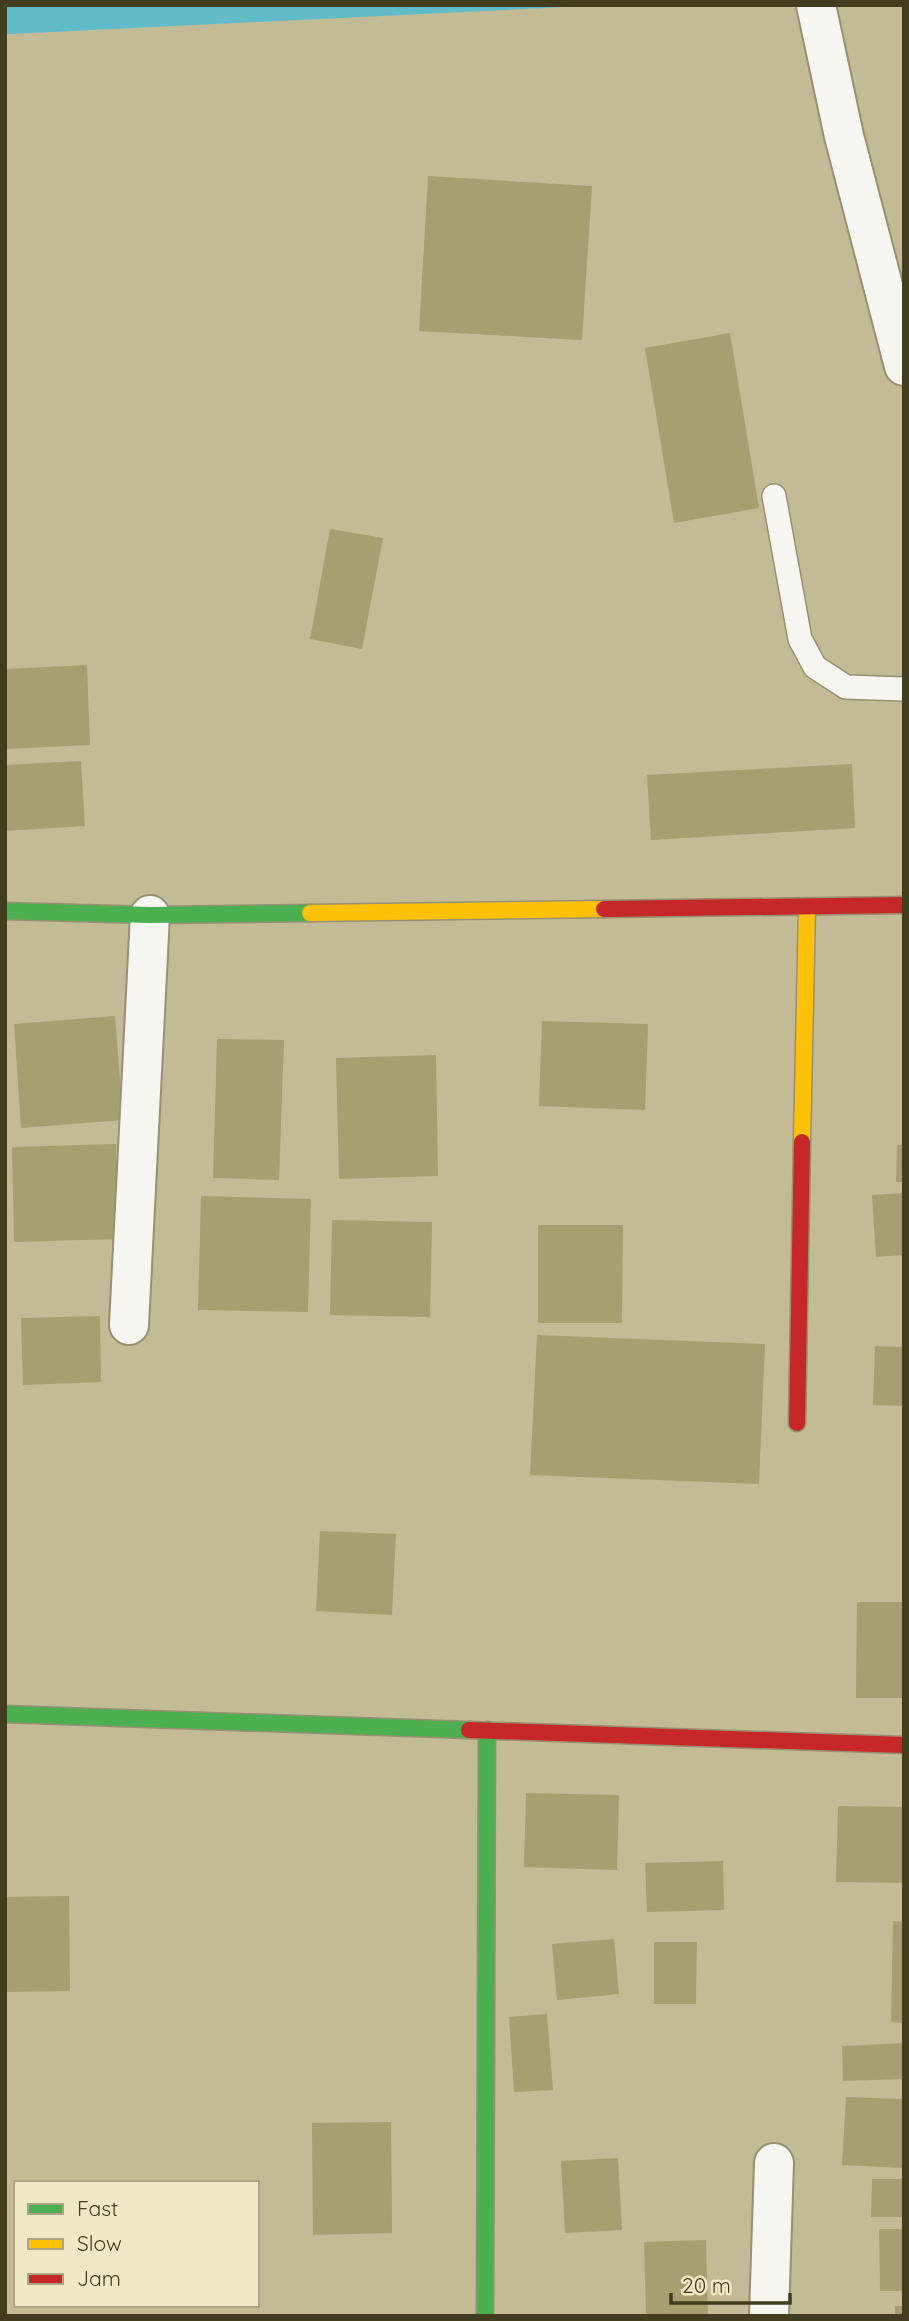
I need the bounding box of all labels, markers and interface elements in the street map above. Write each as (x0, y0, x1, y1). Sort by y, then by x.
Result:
legend (14, 2181, 259, 2307)
text: Fast (77, 2195, 118, 2221)
text: Slow (77, 2230, 122, 2256)
scale bar (671, 2262, 790, 2306)
text: Jam (77, 2265, 121, 2291)
text: 20 m (682, 2272, 731, 2298)

